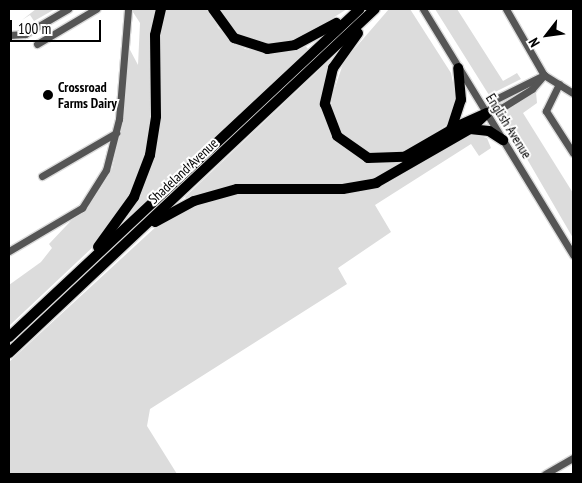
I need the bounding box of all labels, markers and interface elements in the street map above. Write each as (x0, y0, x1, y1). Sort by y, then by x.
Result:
scale bar (12, 10, 104, 42)
north arrow (522, 10, 572, 60)
text: 100 m (18, 19, 51, 38)
text: N (524, 35, 544, 50)
place label: Crossroad Farms Dairy (58, 79, 117, 111)
marker: Crossroad Farms Dairy (42, 89, 54, 101)
street label: English Avenue (482, 90, 536, 162)
street label: Shadeland Avenue (145, 134, 221, 208)

